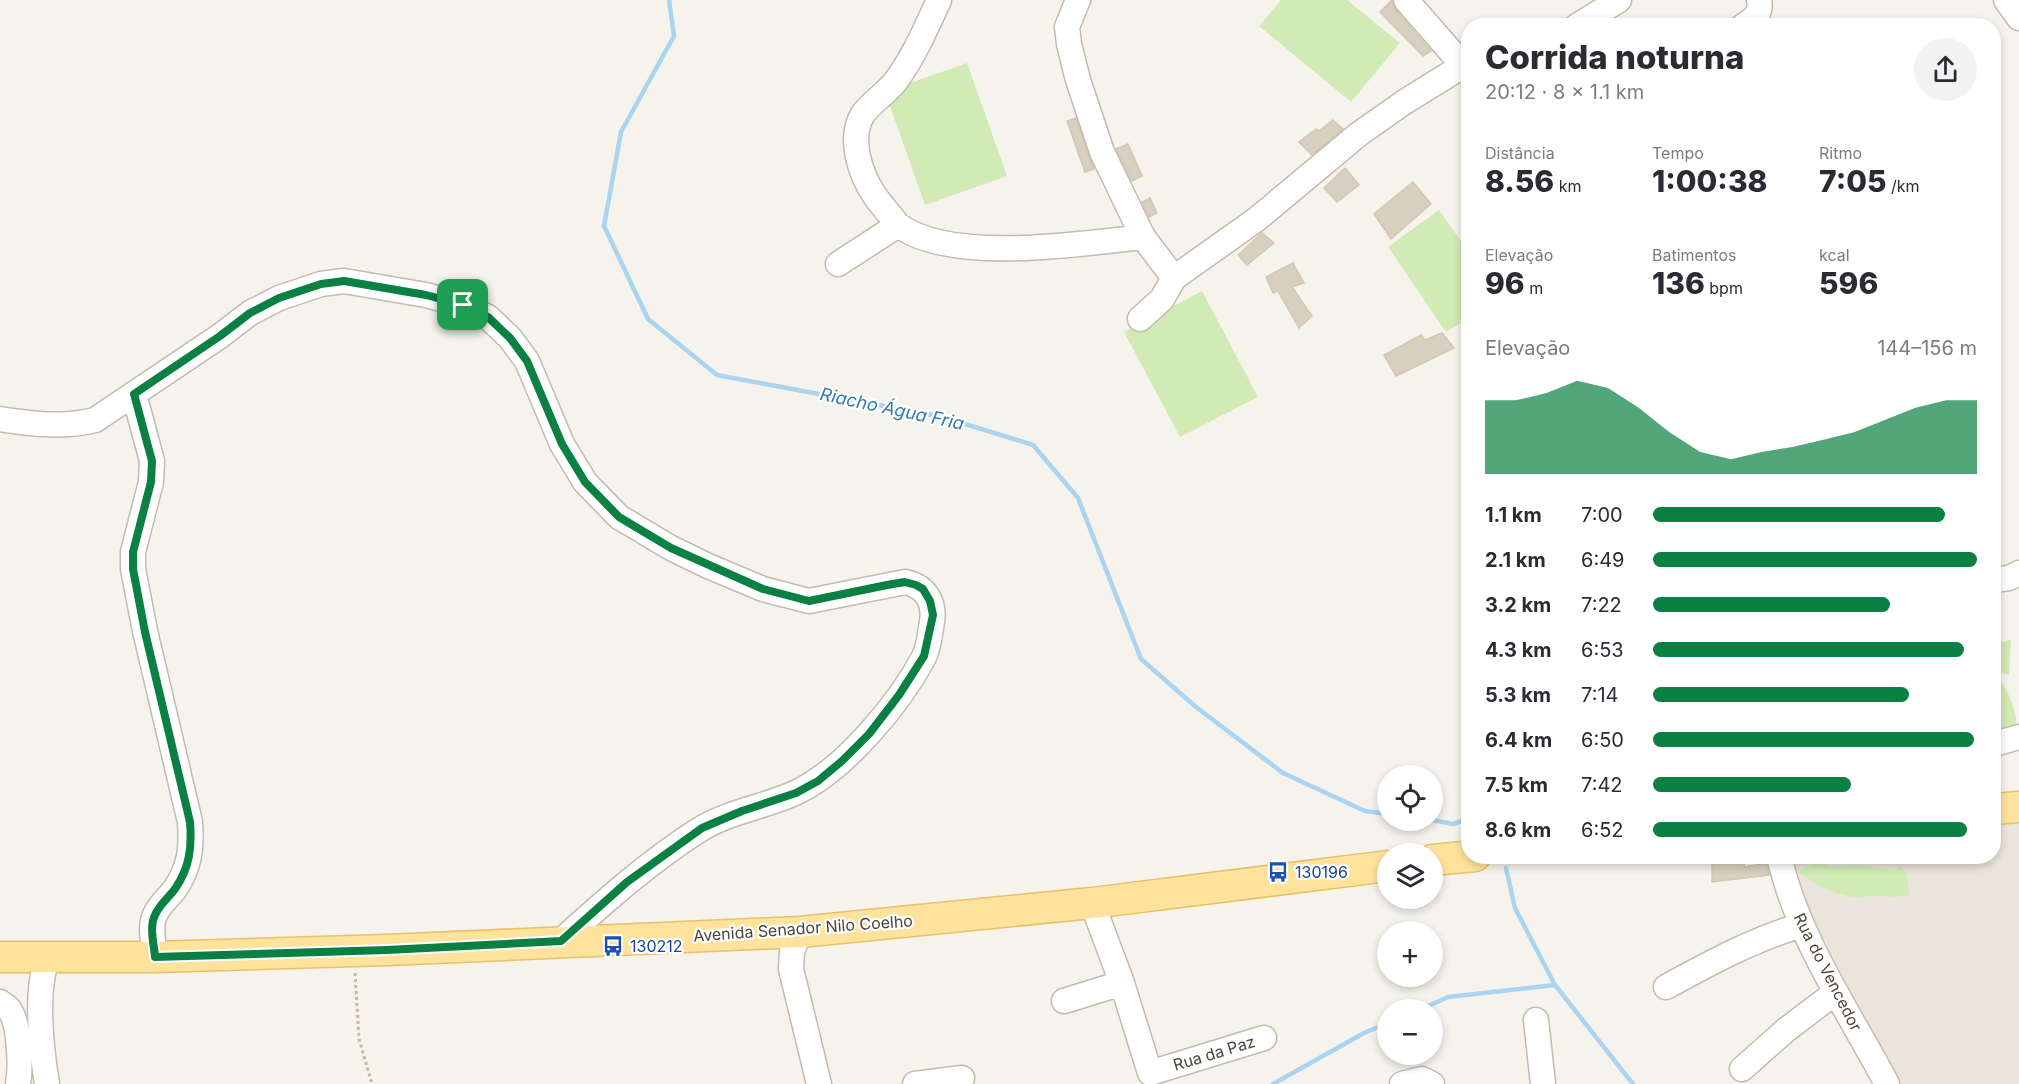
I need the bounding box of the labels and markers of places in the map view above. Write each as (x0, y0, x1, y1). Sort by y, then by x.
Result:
pin (437, 279, 488, 330)
bus stop icon: 130196 (1266, 860, 1290, 884)
place label: 130196 (1295, 862, 1348, 882)
bus stop icon: 130212 (601, 934, 625, 958)
place label: 130212 (630, 936, 683, 956)

